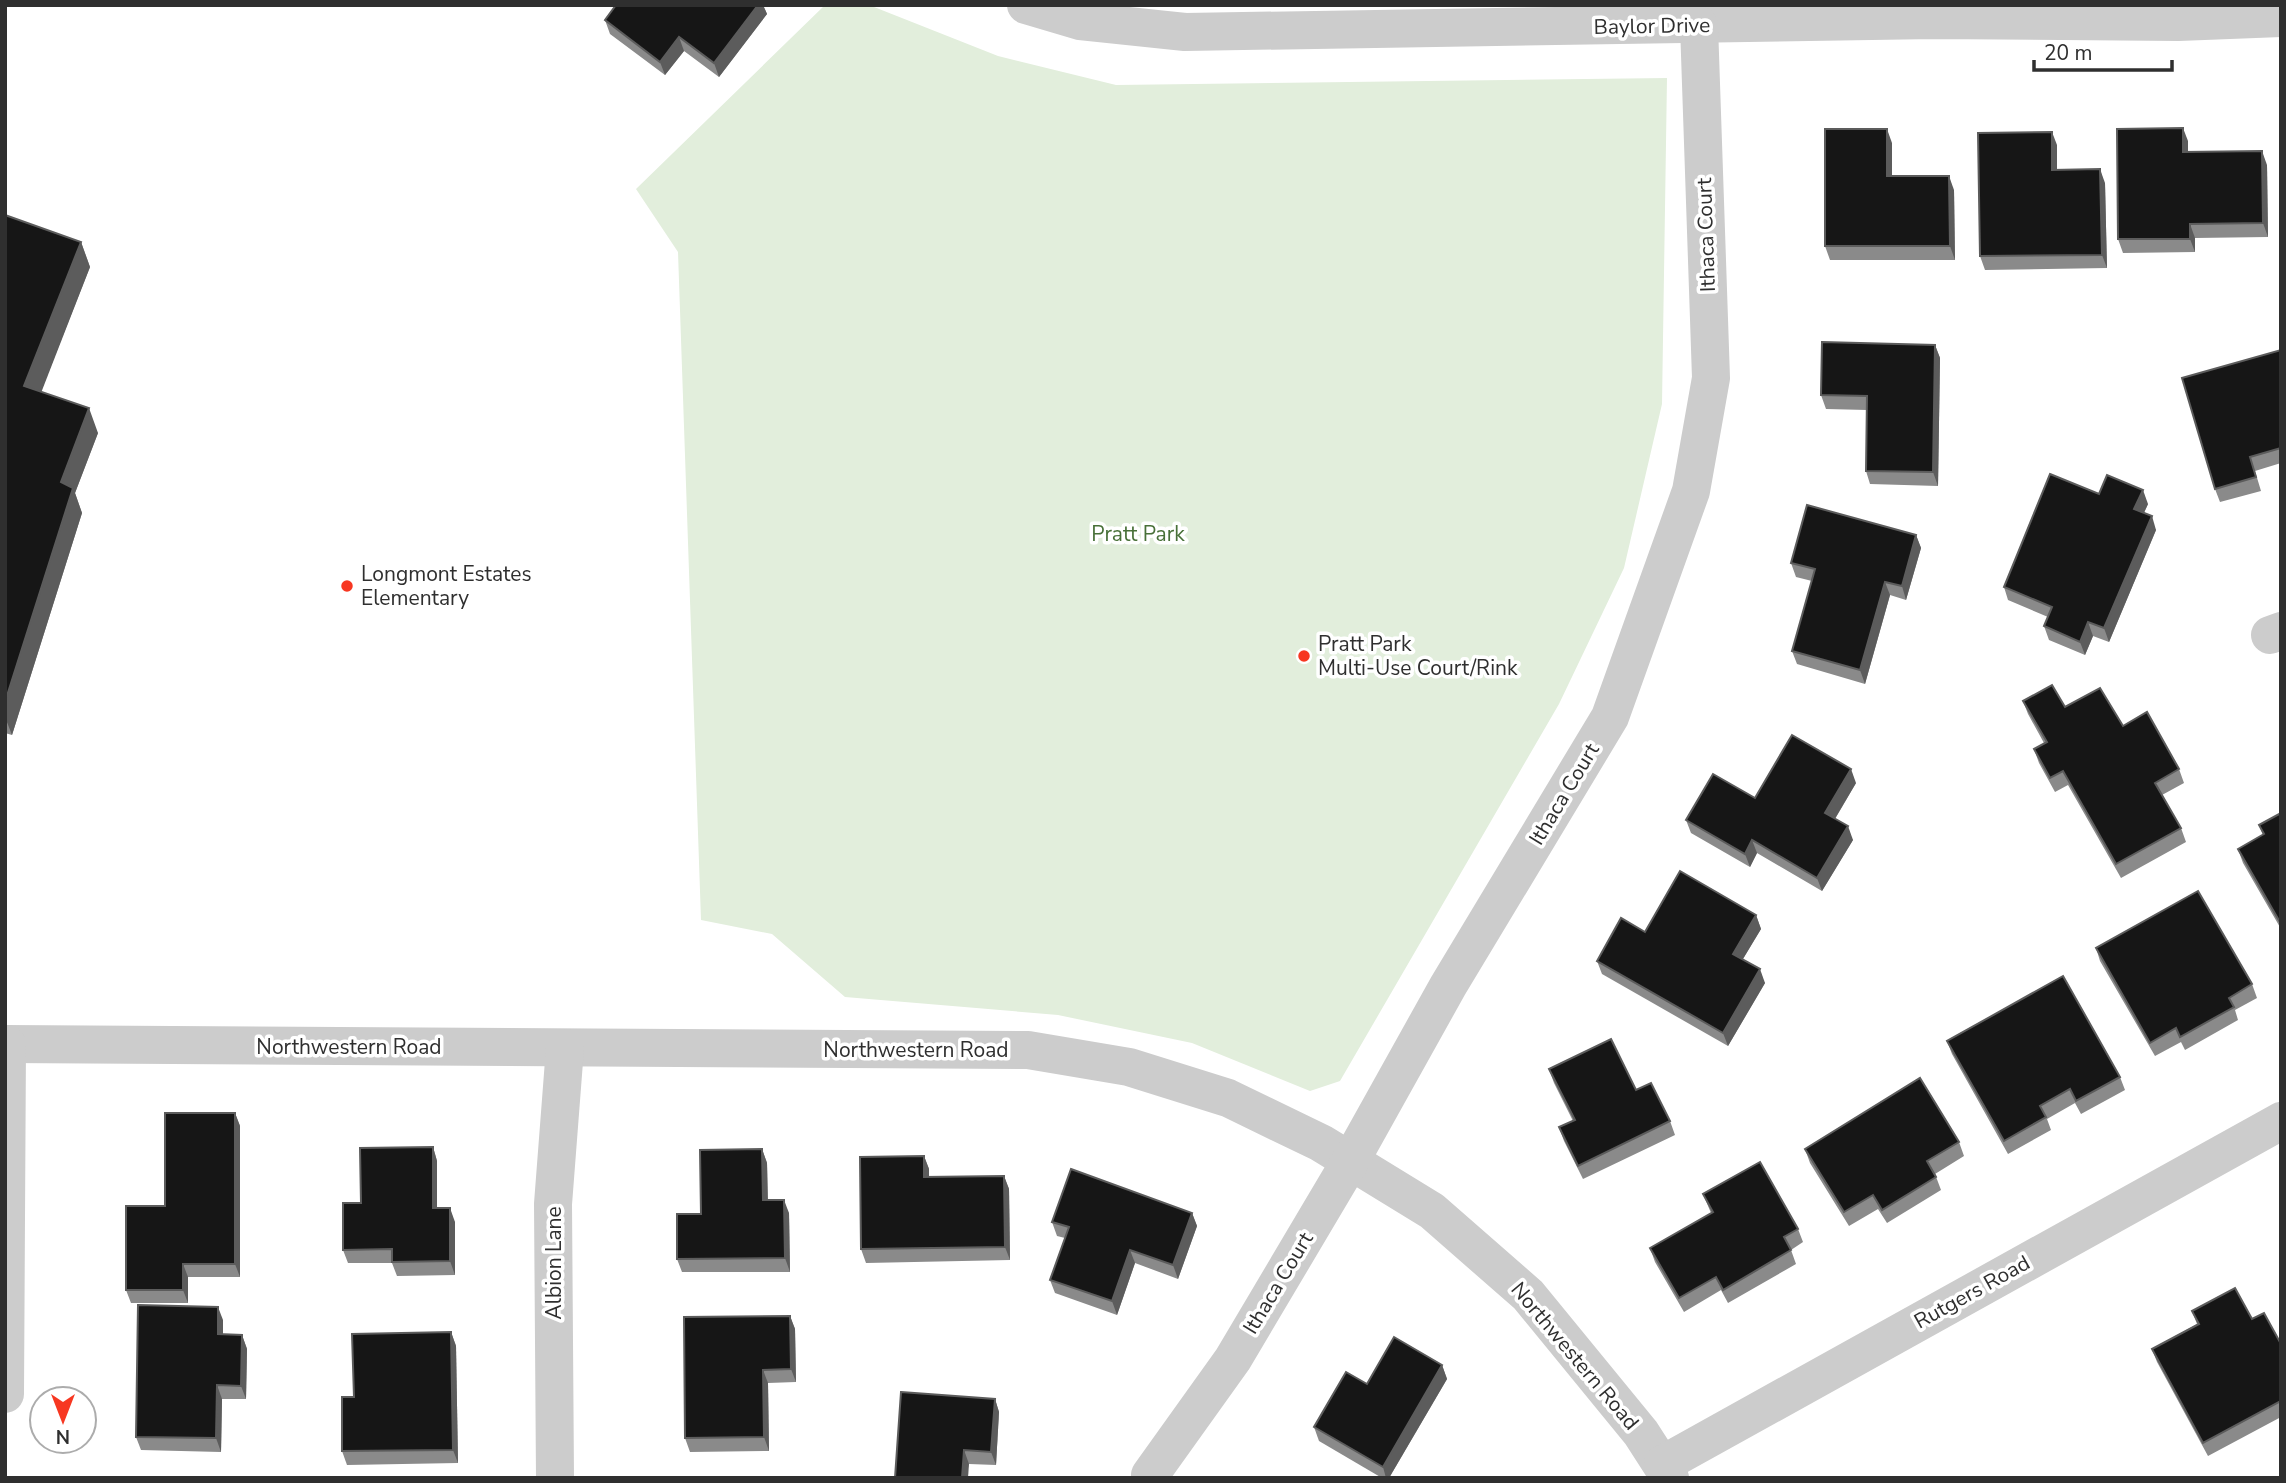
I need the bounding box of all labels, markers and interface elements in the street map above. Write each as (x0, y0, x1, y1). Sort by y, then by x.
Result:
street label: Baylor Drive (1593, 11, 1711, 41)
scale bar (2034, 28, 2172, 72)
text: 20 m (2044, 39, 2093, 67)
street label: Ithaca Court (1690, 177, 1722, 293)
park label: Pratt Park (1091, 520, 1185, 548)
place label: Longmont Estates Elementary (361, 560, 532, 612)
marker: Longmont Estates Elementary (339, 578, 355, 594)
place label: Pratt Park Multi-Use Court/Rink (1318, 630, 1518, 682)
marker: Pratt Park Multi-Use Court/Rink (1296, 648, 1312, 664)
street label: Ithaca Court (1523, 737, 1606, 850)
street label: Northwestern Road (256, 1033, 442, 1061)
street label: Northwestern Road (823, 1036, 1009, 1064)
street label: Albion Lane (540, 1206, 568, 1320)
street label: Ithaca Court (1237, 1226, 1320, 1339)
street label: Rutgers Road (1909, 1249, 2035, 1335)
street label: Northwestern Road (1505, 1276, 1645, 1436)
north arrow (28, 1385, 98, 1455)
text: N (56, 1423, 70, 1449)

